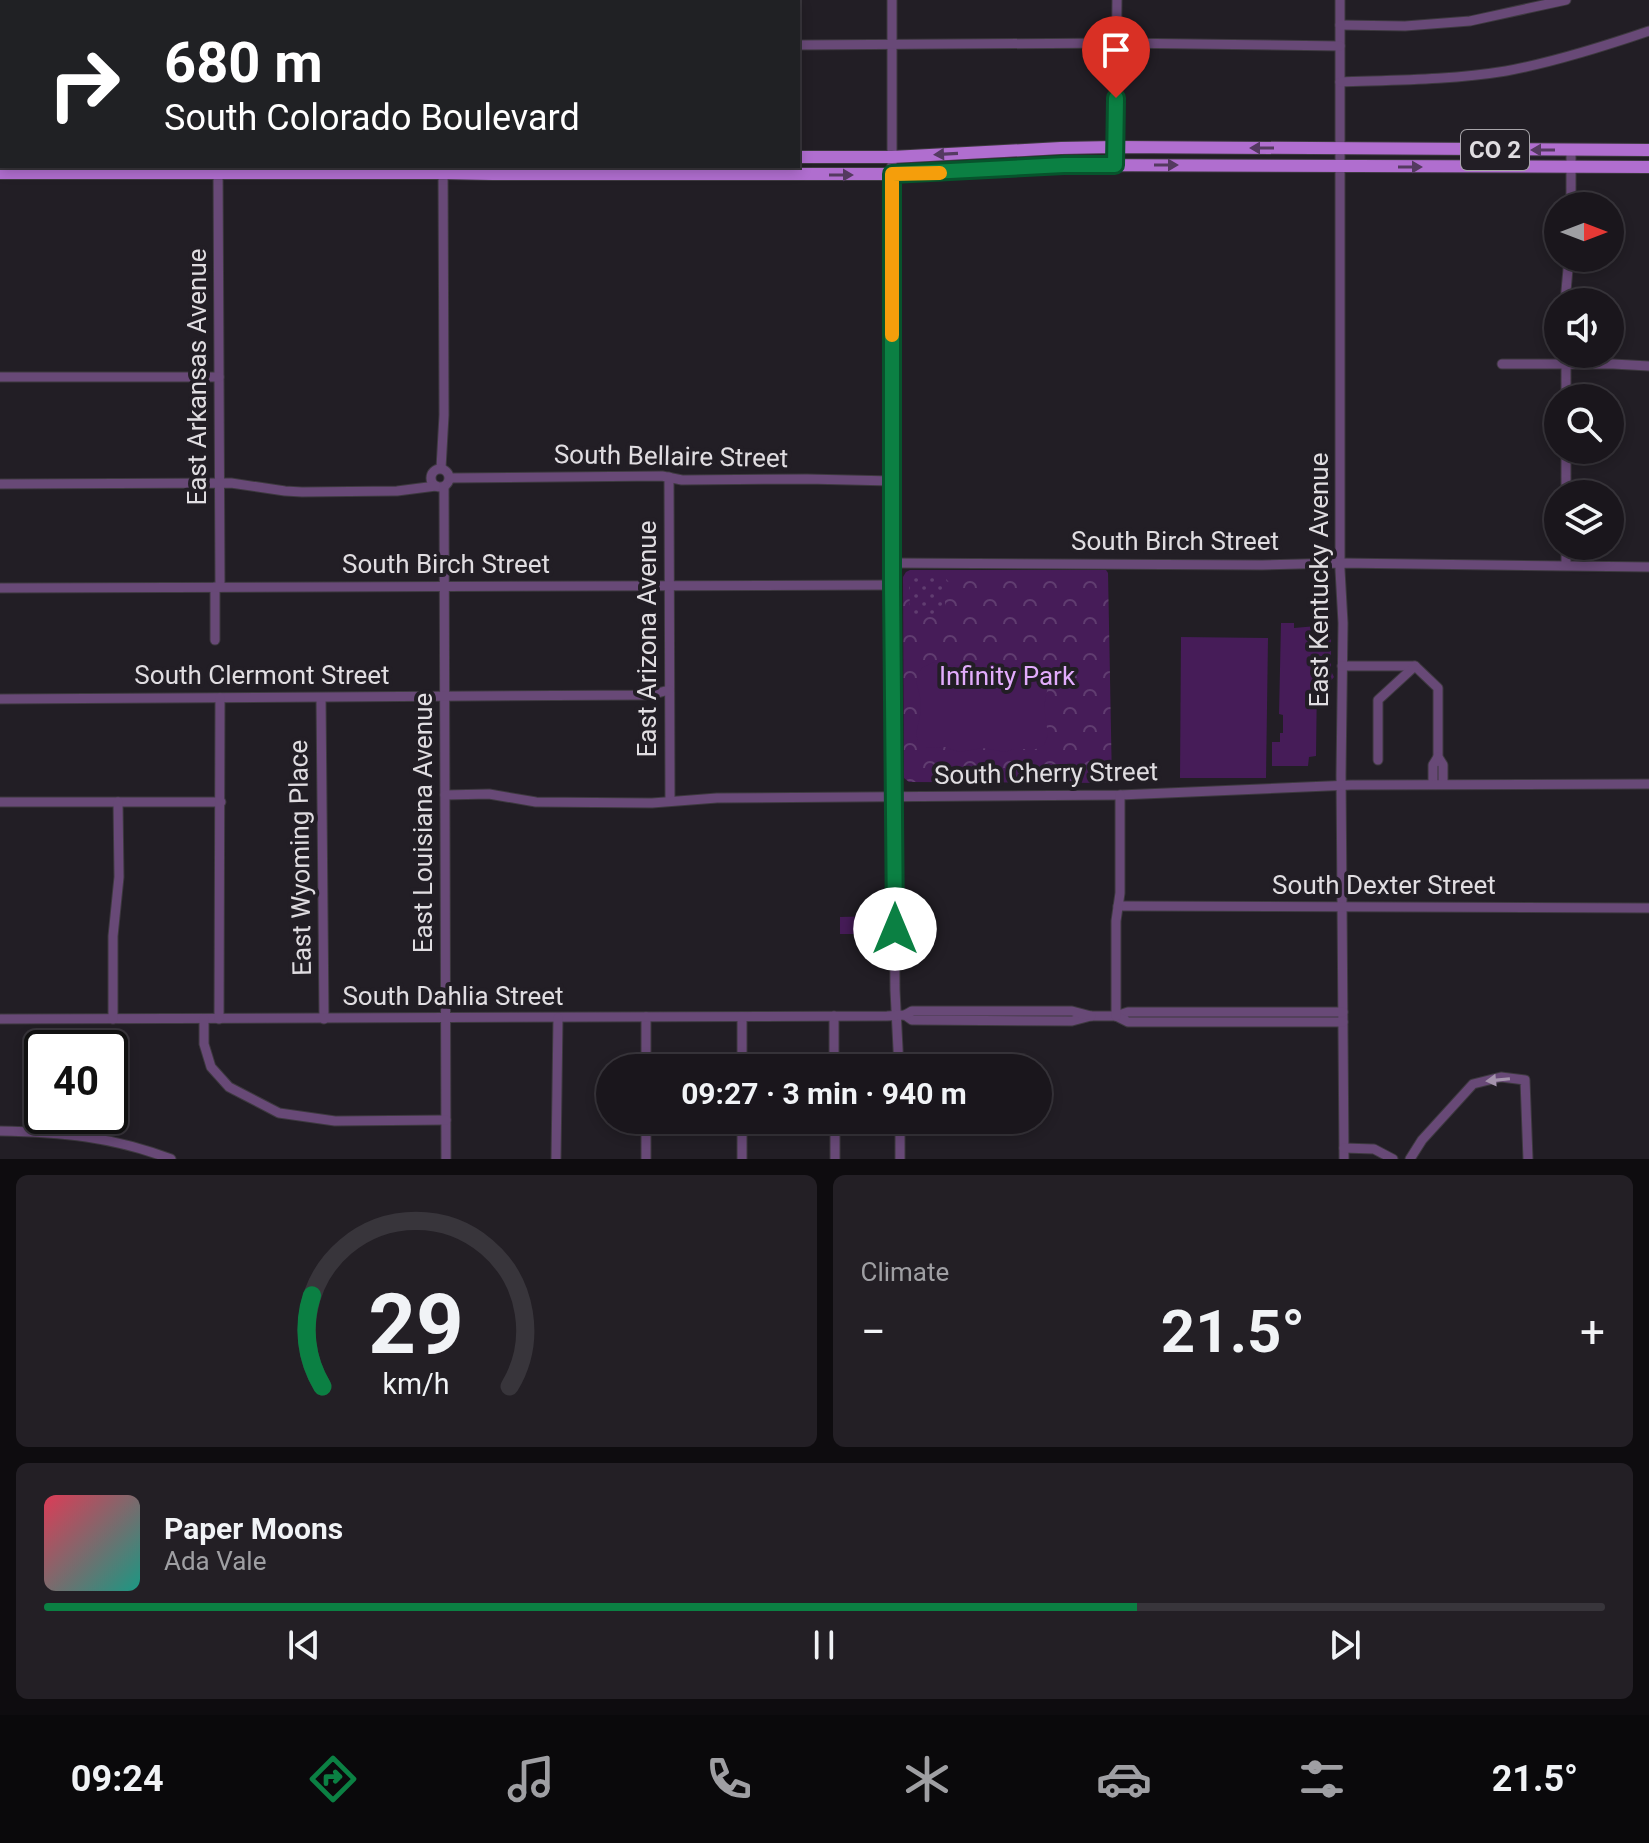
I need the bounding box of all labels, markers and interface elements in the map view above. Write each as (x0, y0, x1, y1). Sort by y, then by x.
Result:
pin (1082, 16, 1150, 98)
icon: arrive (1094, 28, 1138, 72)
text: 680 m (164, 30, 323, 96)
icon: right (32, 32, 136, 136)
text: South Colorado Boulevard (164, 97, 580, 139)
road number: CO 2 (1461, 130, 1529, 170)
one-way arrow (1249, 142, 1274, 155)
one-way arrow (1530, 144, 1555, 156)
one-way arrow (933, 148, 958, 161)
one-way arrow (1154, 159, 1179, 171)
one-way arrow (1398, 161, 1423, 173)
one-way arrow (829, 168, 854, 181)
north arrow (1544, 192, 1624, 272)
map controls (1544, 192, 1624, 560)
street label: East Arkansas Avenue (182, 248, 212, 506)
button: sound (1544, 288, 1624, 368)
button: search (1544, 384, 1624, 464)
street label: South Bellaire Street (554, 439, 788, 473)
street label: East Kentucky Avenue (1304, 453, 1334, 707)
button: layers (1544, 480, 1624, 560)
street label: East Arizona Avenue (632, 521, 662, 757)
street label: South Birch Street (1071, 526, 1279, 556)
street label: South Birch Street (342, 549, 550, 579)
street label: South Clermont Street (134, 660, 390, 690)
park label: Infinity Park (939, 661, 1076, 691)
street label: East Louisiana Avenue (408, 693, 438, 953)
street label: East Wyoming Place (283, 740, 317, 976)
street label: South Cherry Street (934, 756, 1158, 790)
street label: South Dexter Street (1272, 870, 1496, 900)
position arrow (853, 887, 937, 971)
street label: South Dahlia Street (342, 981, 564, 1011)
speed limit sign: 40 (24, 1030, 128, 1134)
one-way arrow (1485, 1073, 1510, 1086)
text: 09:27 · 3 min · 940 m (681, 1076, 967, 1111)
text: Climate (861, 1257, 949, 1287)
text: 29 (369, 1276, 464, 1373)
text: 21.5° (1161, 1296, 1305, 1367)
text: − (861, 1306, 886, 1358)
text: + (1580, 1306, 1605, 1358)
text: km/h (383, 1367, 450, 1401)
text: Paper Moons (164, 1511, 343, 1546)
text: Ada Vale (164, 1546, 266, 1576)
icon: previous (282, 1623, 326, 1667)
icon: pause (802, 1623, 846, 1667)
icon: next (1323, 1623, 1367, 1667)
icon: directions (305, 1751, 361, 1807)
icon: music (503, 1751, 559, 1807)
icon: phone (701, 1751, 757, 1807)
icon: climate (899, 1751, 955, 1807)
icon: car (1096, 1751, 1152, 1807)
icon: filters (1294, 1751, 1350, 1807)
text: 09:24 (71, 1758, 164, 1800)
text: 21.5° (1492, 1758, 1578, 1800)

